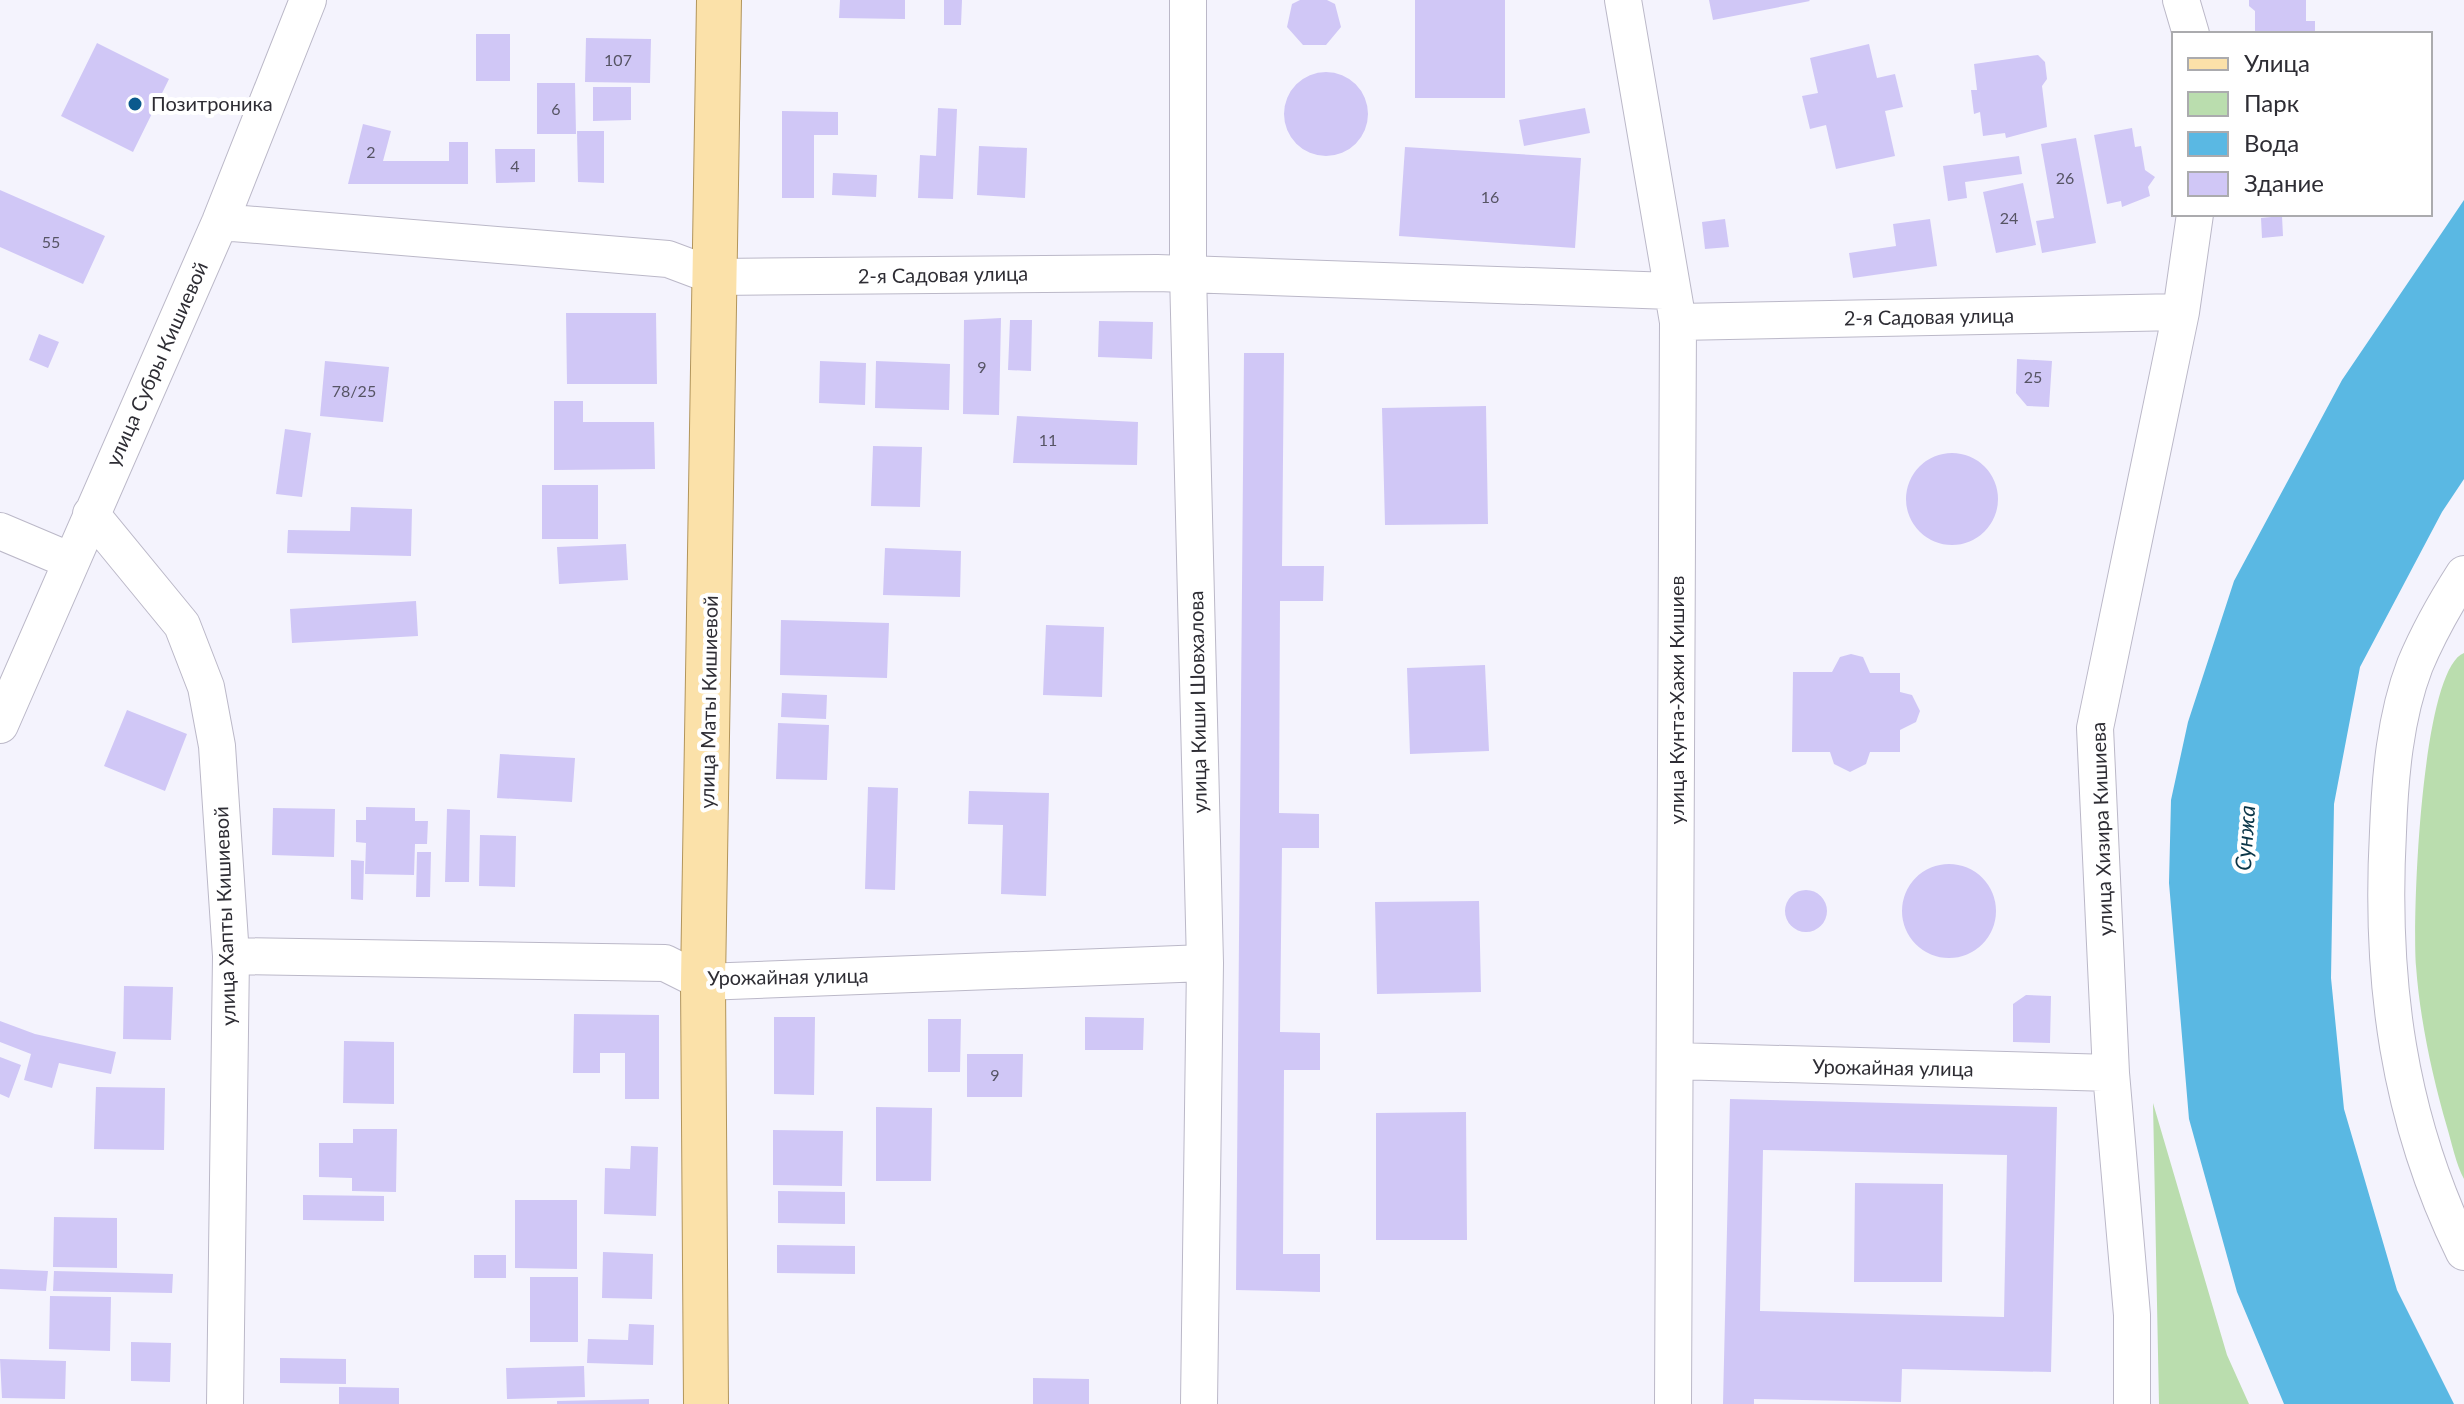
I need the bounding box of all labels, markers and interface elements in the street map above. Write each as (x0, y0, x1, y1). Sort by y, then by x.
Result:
legend (2172, 32, 2432, 216)
text: Улица (2244, 48, 2310, 77)
house number: 107 (604, 50, 632, 69)
text: Парк (2244, 88, 2300, 117)
place label: Позитроника (151, 91, 273, 115)
marker: Позитроника (126, 95, 144, 113)
house number: 6 (551, 99, 561, 118)
text: Вода (2244, 128, 2299, 157)
house number: 2 (366, 142, 376, 161)
house number: 4 (510, 156, 520, 175)
house number: 26 (2056, 168, 2074, 187)
text: Здание (2244, 168, 2324, 197)
house number: 16 (1481, 187, 1499, 206)
house number: 24 (2000, 208, 2018, 227)
house number: 55 (42, 232, 60, 251)
street label: улица Субры Кишиевой (100, 257, 212, 470)
street label: 2-я Садовая улица (858, 261, 1028, 287)
street label: 2-я Садовая улица (1844, 303, 2014, 329)
house number: 9 (977, 357, 987, 376)
house number: 25 (2024, 367, 2042, 386)
house number: 78/25 (332, 381, 376, 400)
house number: 11 (1039, 430, 1057, 449)
street label: улица Кунта-Хажи Кишиев (1664, 575, 1688, 824)
street label: улица Киши Шовхалова (1183, 590, 1211, 814)
street label: улица Маты Кишиевой (694, 595, 722, 809)
street label: улица Хизира Кишиева (2085, 722, 2117, 936)
water label: Сунжа (2229, 804, 2260, 872)
street label: улица Хапты Кишиевой (208, 806, 240, 1026)
street label: Урожайная улица (707, 963, 869, 989)
street label: Урожайная улица (1812, 1054, 1974, 1080)
house number: 9 (990, 1065, 1000, 1084)

